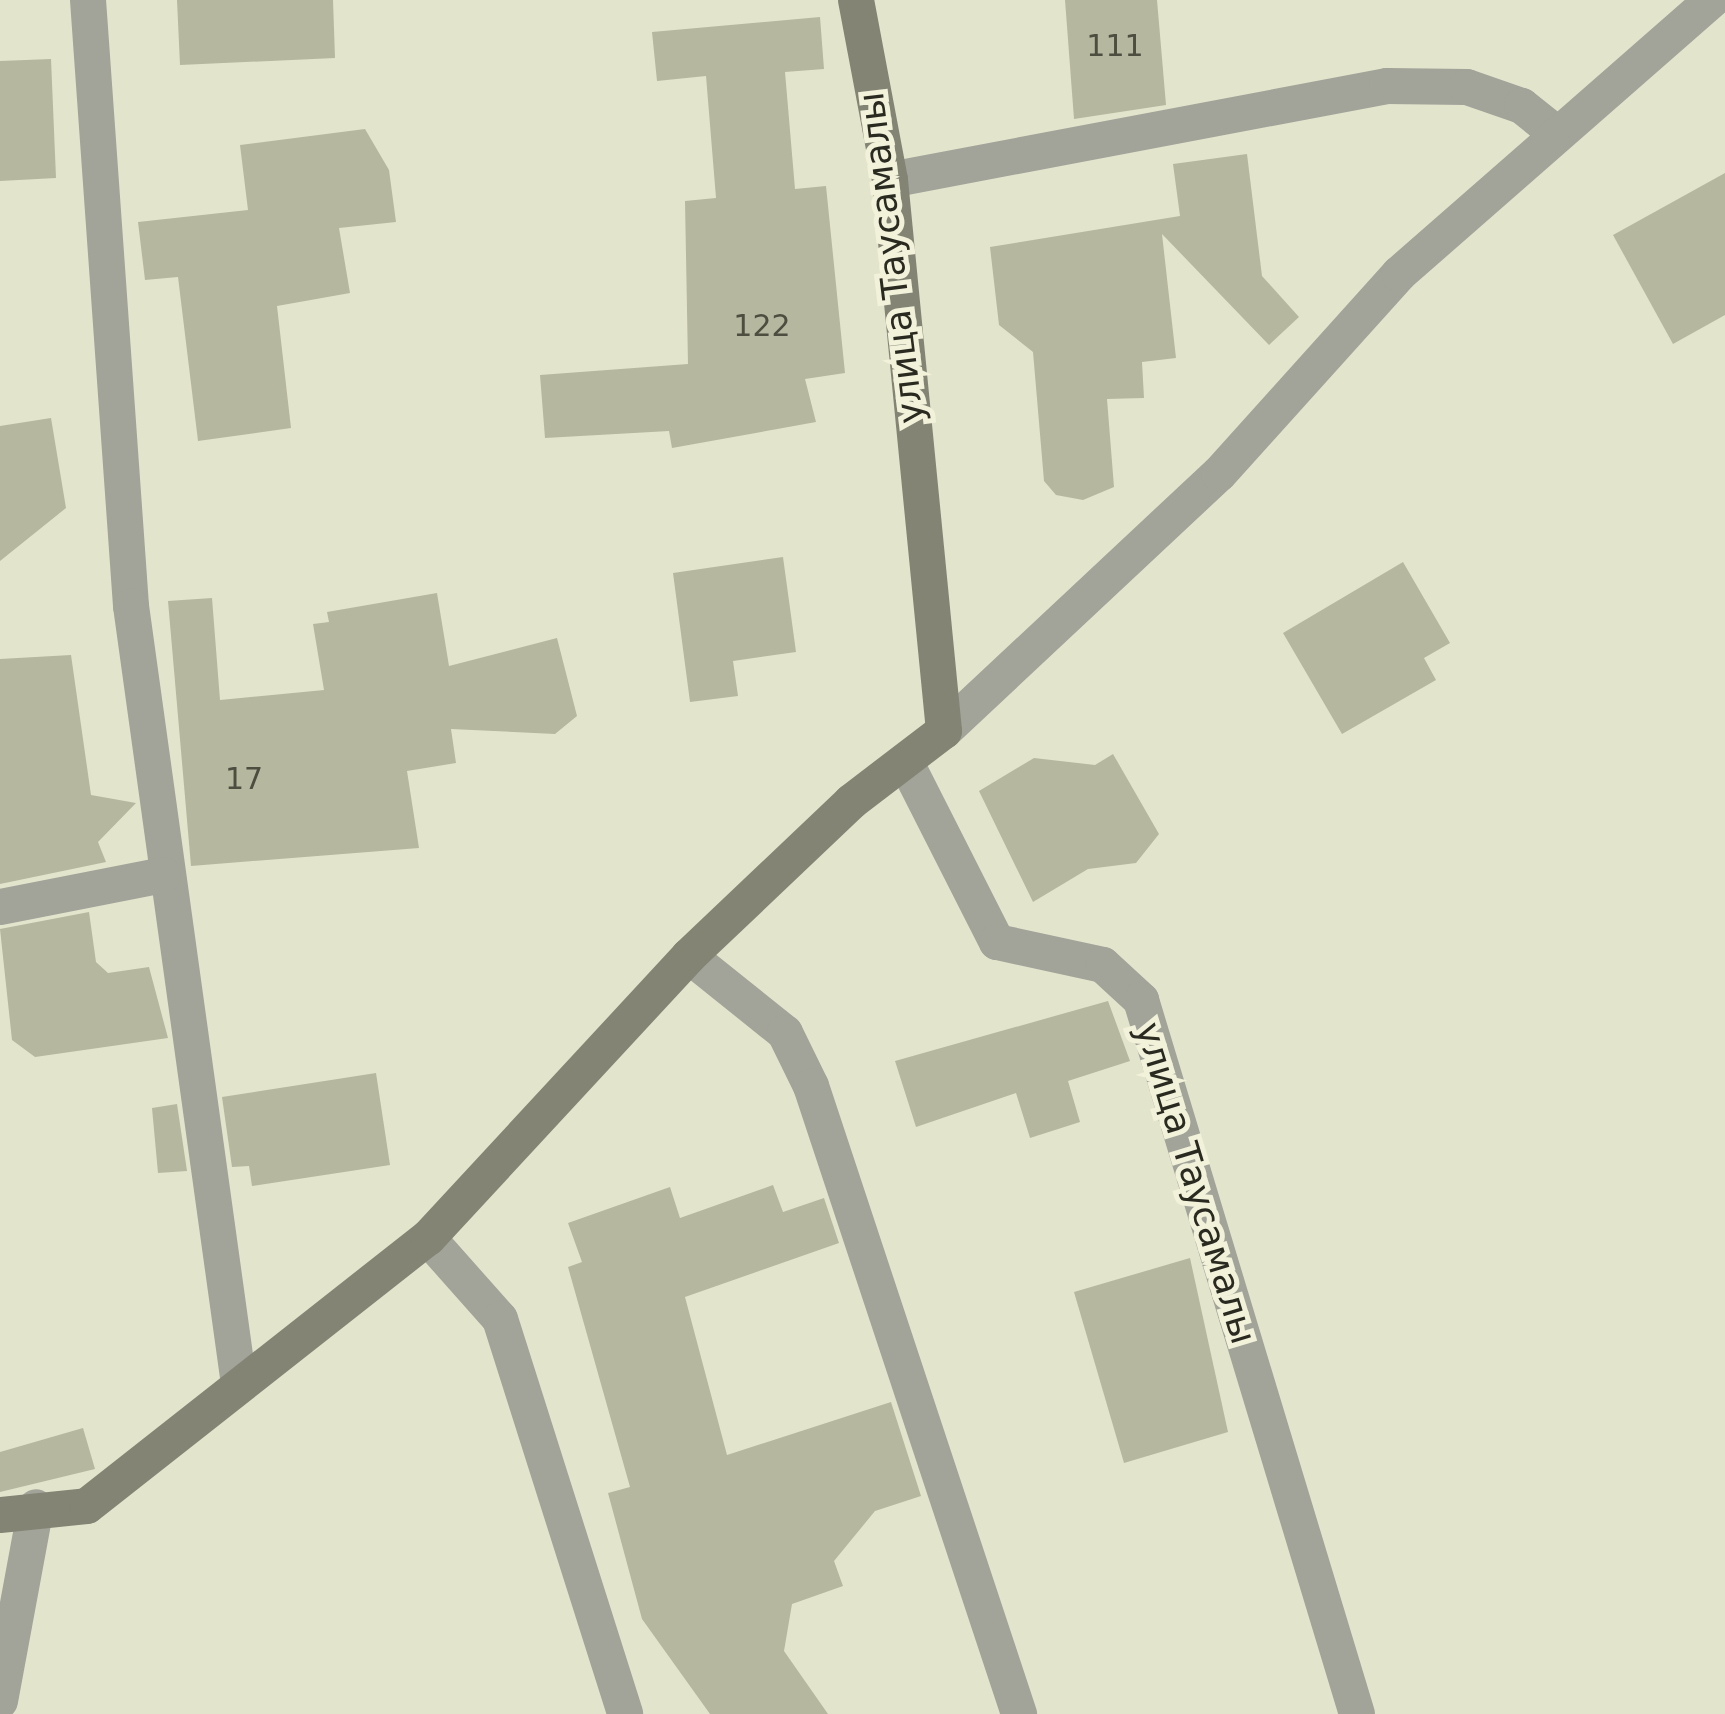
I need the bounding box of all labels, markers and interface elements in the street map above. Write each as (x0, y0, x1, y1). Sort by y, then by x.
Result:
house number: 111 (1086, 28, 1144, 64)
street label: улица Таусамалы (849, 90, 933, 426)
house number: 122 (733, 308, 791, 344)
house number: 17 (225, 761, 263, 797)
street label: улица Таусамалы (1127, 1017, 1265, 1349)

